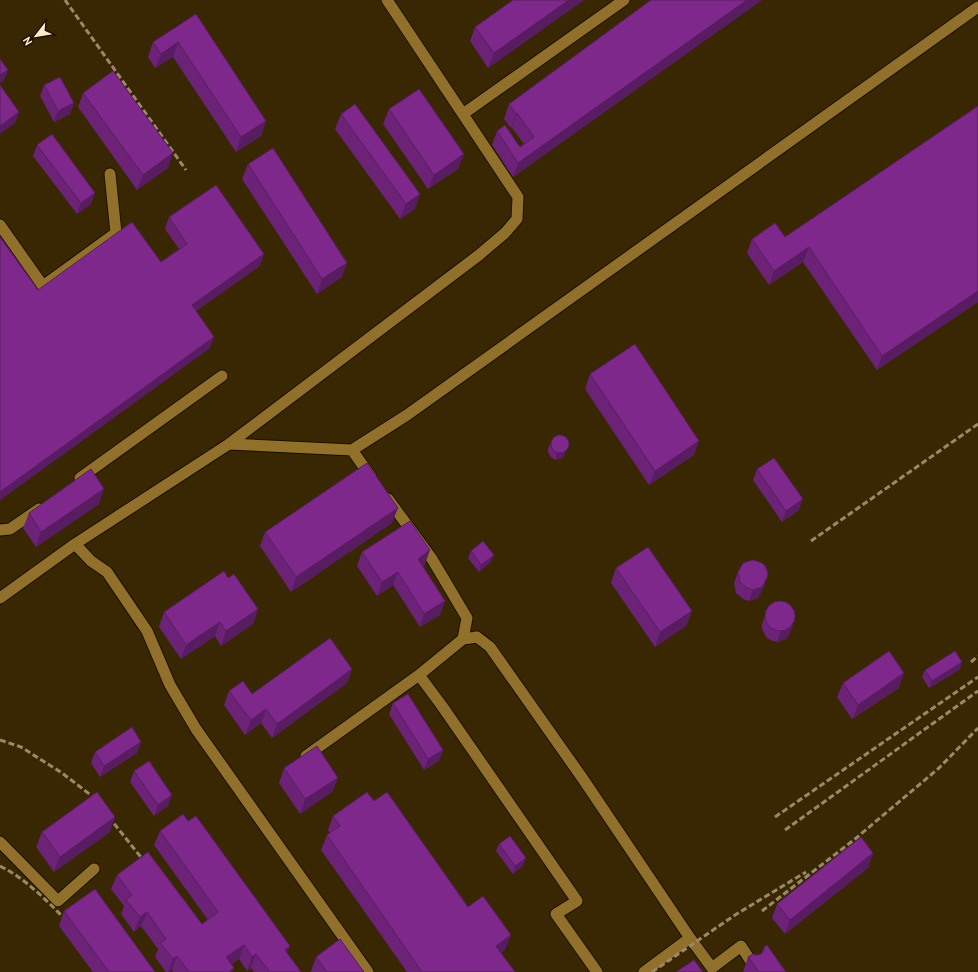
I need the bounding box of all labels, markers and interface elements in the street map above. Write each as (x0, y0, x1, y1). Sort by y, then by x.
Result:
north arrow (16, 16, 56, 56)
text: N (20, 34, 35, 48)

